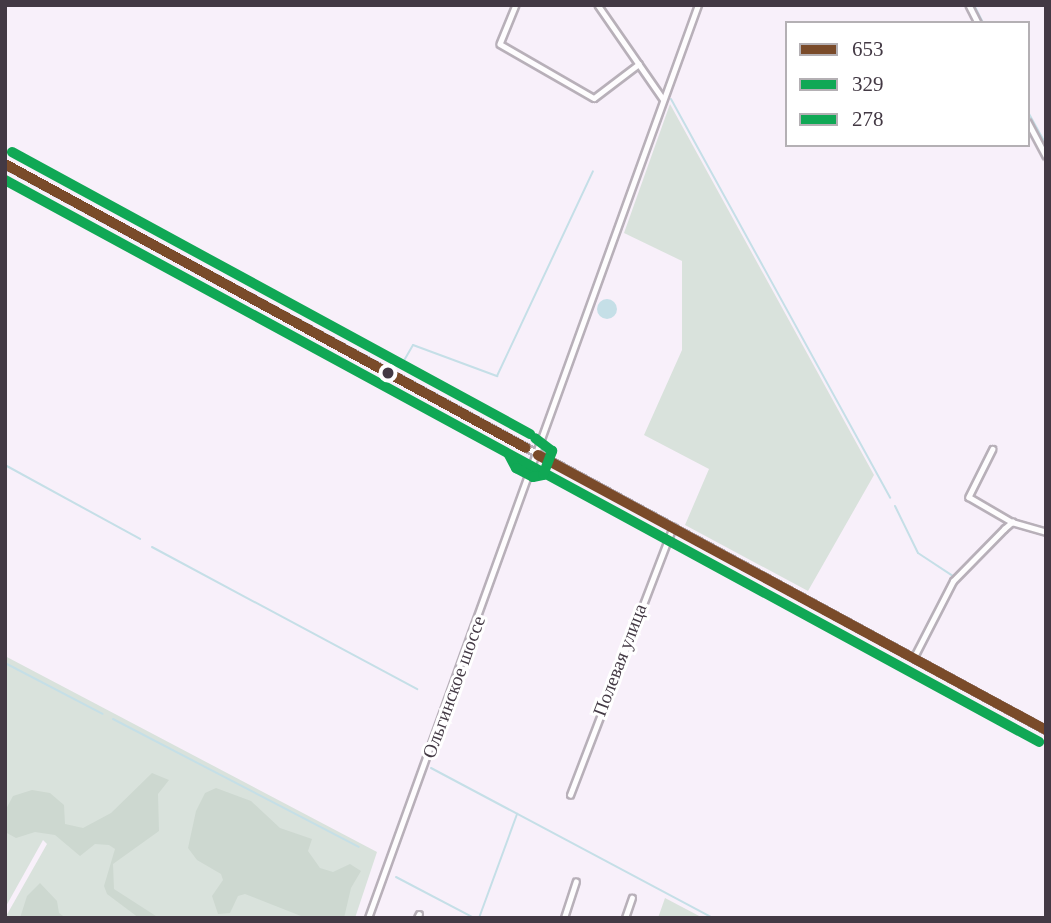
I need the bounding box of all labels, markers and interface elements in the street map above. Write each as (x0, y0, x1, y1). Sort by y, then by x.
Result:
legend (785, 21, 1030, 147)
text: 653 (852, 37, 884, 61)
text: 329 (852, 72, 884, 96)
text: 278 (852, 107, 884, 131)
unlabelled marker (381, 366, 395, 380)
street label: Полевая улица (588, 601, 652, 719)
street label: Ольгинское шоссе (418, 613, 490, 761)

